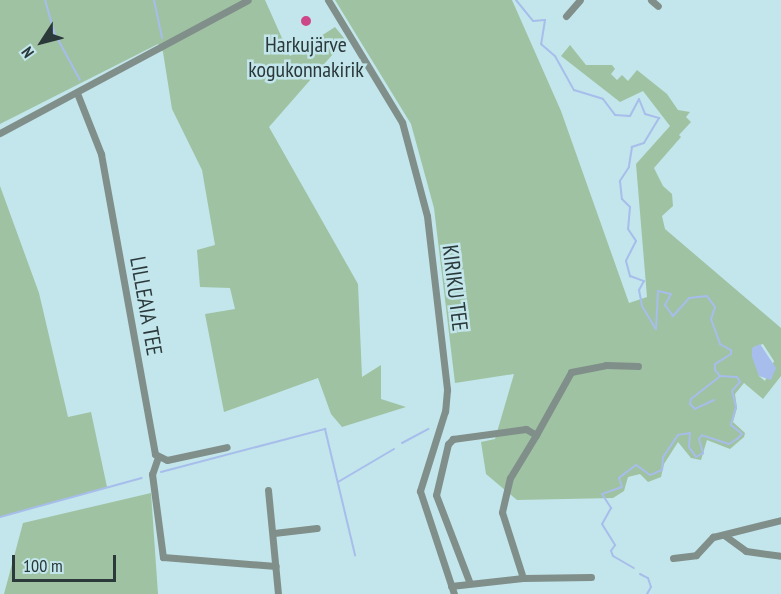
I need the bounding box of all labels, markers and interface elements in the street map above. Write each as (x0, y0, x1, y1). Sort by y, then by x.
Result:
north arrow (12, 12, 72, 72)
marker: Harkujärve kogukonnakirik (299, 14, 313, 28)
place label: Harkujärve kogukonnakirik (248, 31, 364, 82)
text: N (17, 43, 38, 62)
street label: KIRIKU TEE (437, 243, 473, 333)
street label: LILLEAIA TEE (124, 254, 168, 358)
scale bar (15, 543, 118, 581)
text: 100 m (23, 554, 63, 577)

